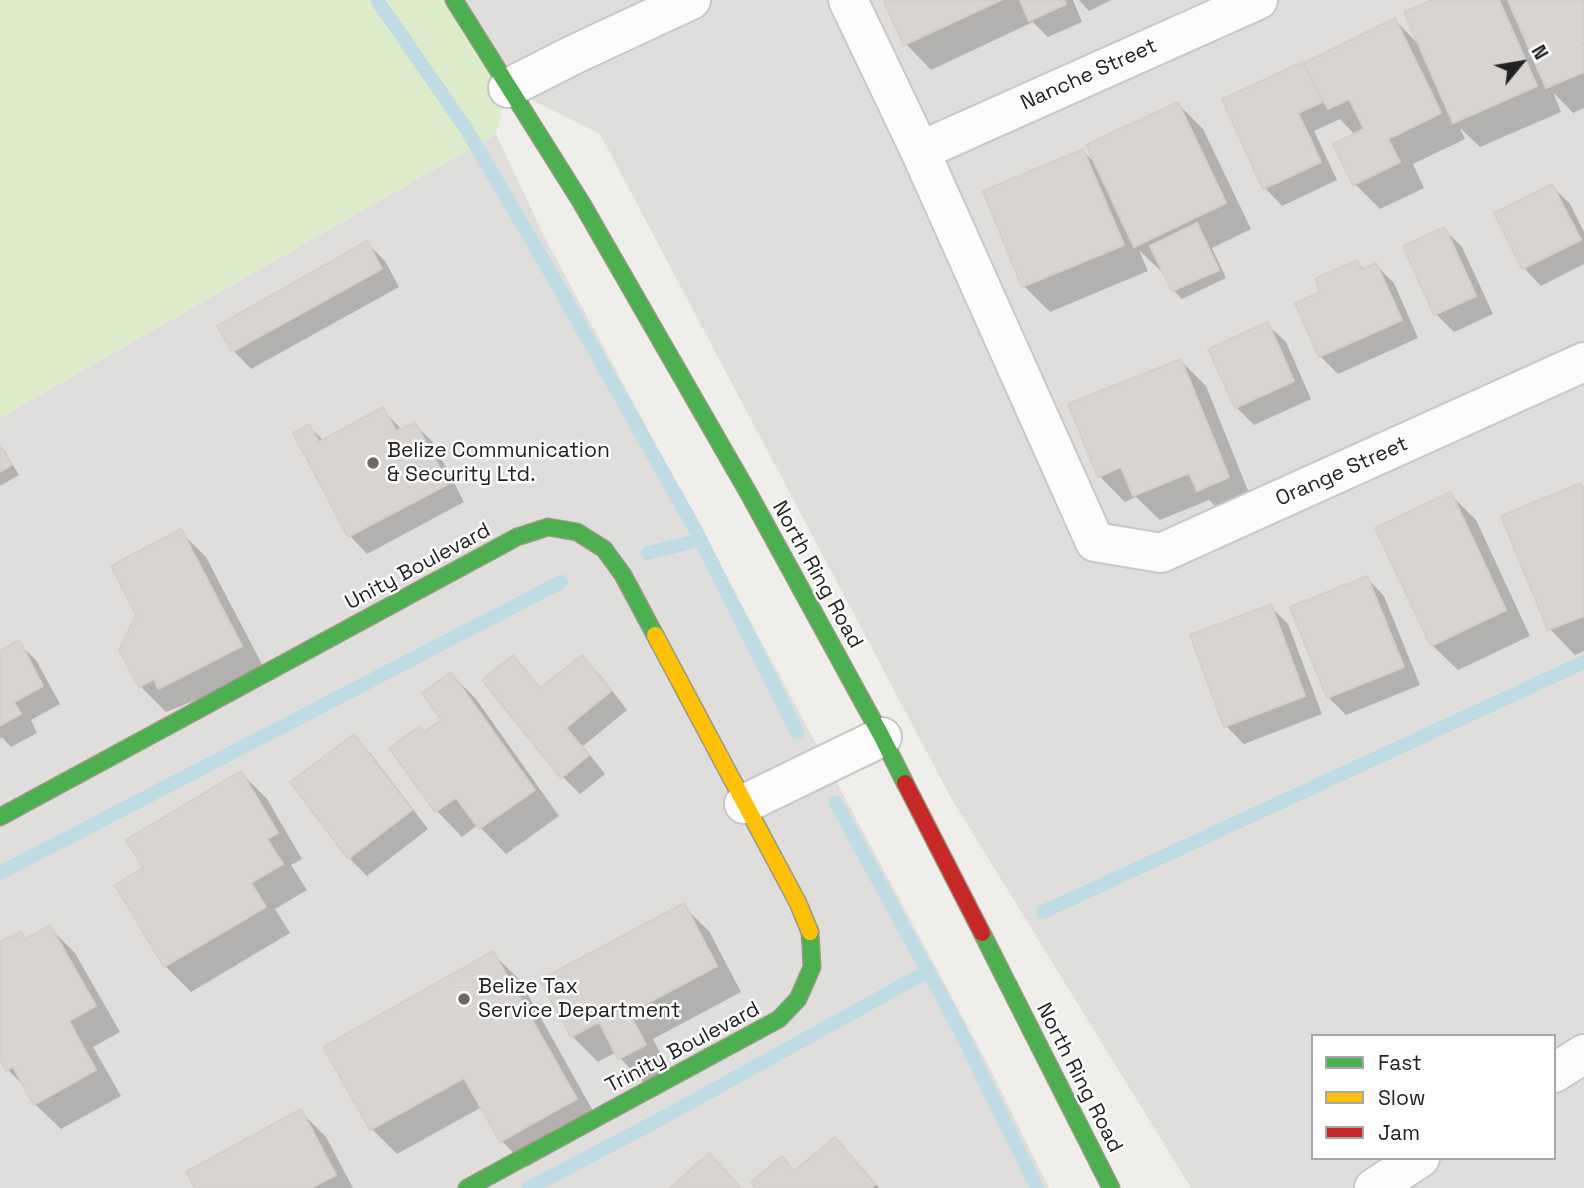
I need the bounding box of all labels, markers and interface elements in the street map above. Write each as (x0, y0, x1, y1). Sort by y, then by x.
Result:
north arrow (1486, 28, 1556, 98)
street label: Nanche Street (1017, 34, 1161, 116)
text: N (1526, 40, 1554, 64)
street label: Orange Street (1272, 432, 1412, 512)
place label: Belize Communication & Security Ltd. (387, 438, 610, 488)
marker: Belize Communication & Security Ltd. (365, 455, 381, 471)
street label: North Ring Road (766, 497, 868, 653)
street label: Unity Boulevard (341, 518, 495, 616)
place label: Belize Tax Service Department (478, 974, 680, 1024)
marker: Belize Tax Service Department (456, 991, 472, 1007)
street label: Trinity Boulevard (602, 997, 764, 1099)
street label: North Ring Road (1030, 999, 1128, 1157)
legend (1311, 1034, 1556, 1160)
text: Fast (1378, 1049, 1422, 1076)
text: Slow (1378, 1084, 1426, 1111)
text: Jam (1378, 1119, 1420, 1146)

